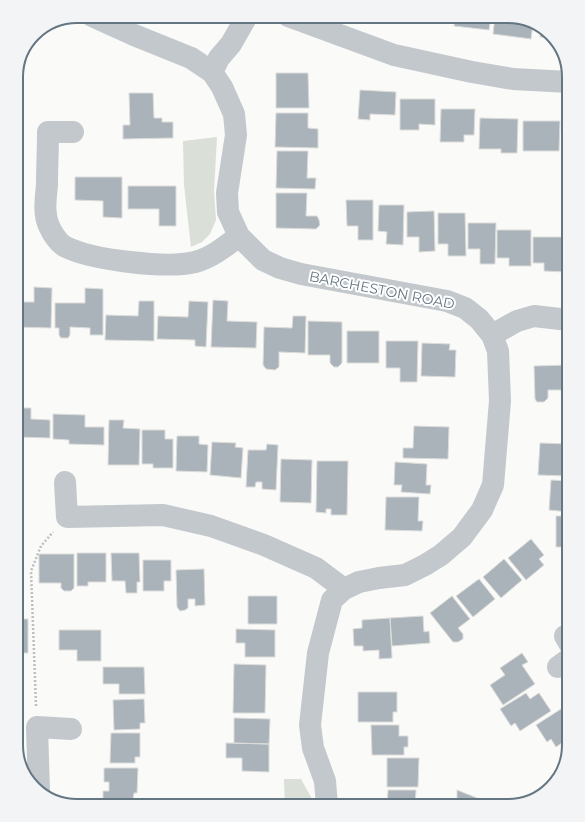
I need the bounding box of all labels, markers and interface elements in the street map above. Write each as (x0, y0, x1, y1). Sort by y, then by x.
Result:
street label: BARCHESTON ROAD (308, 267, 456, 313)

